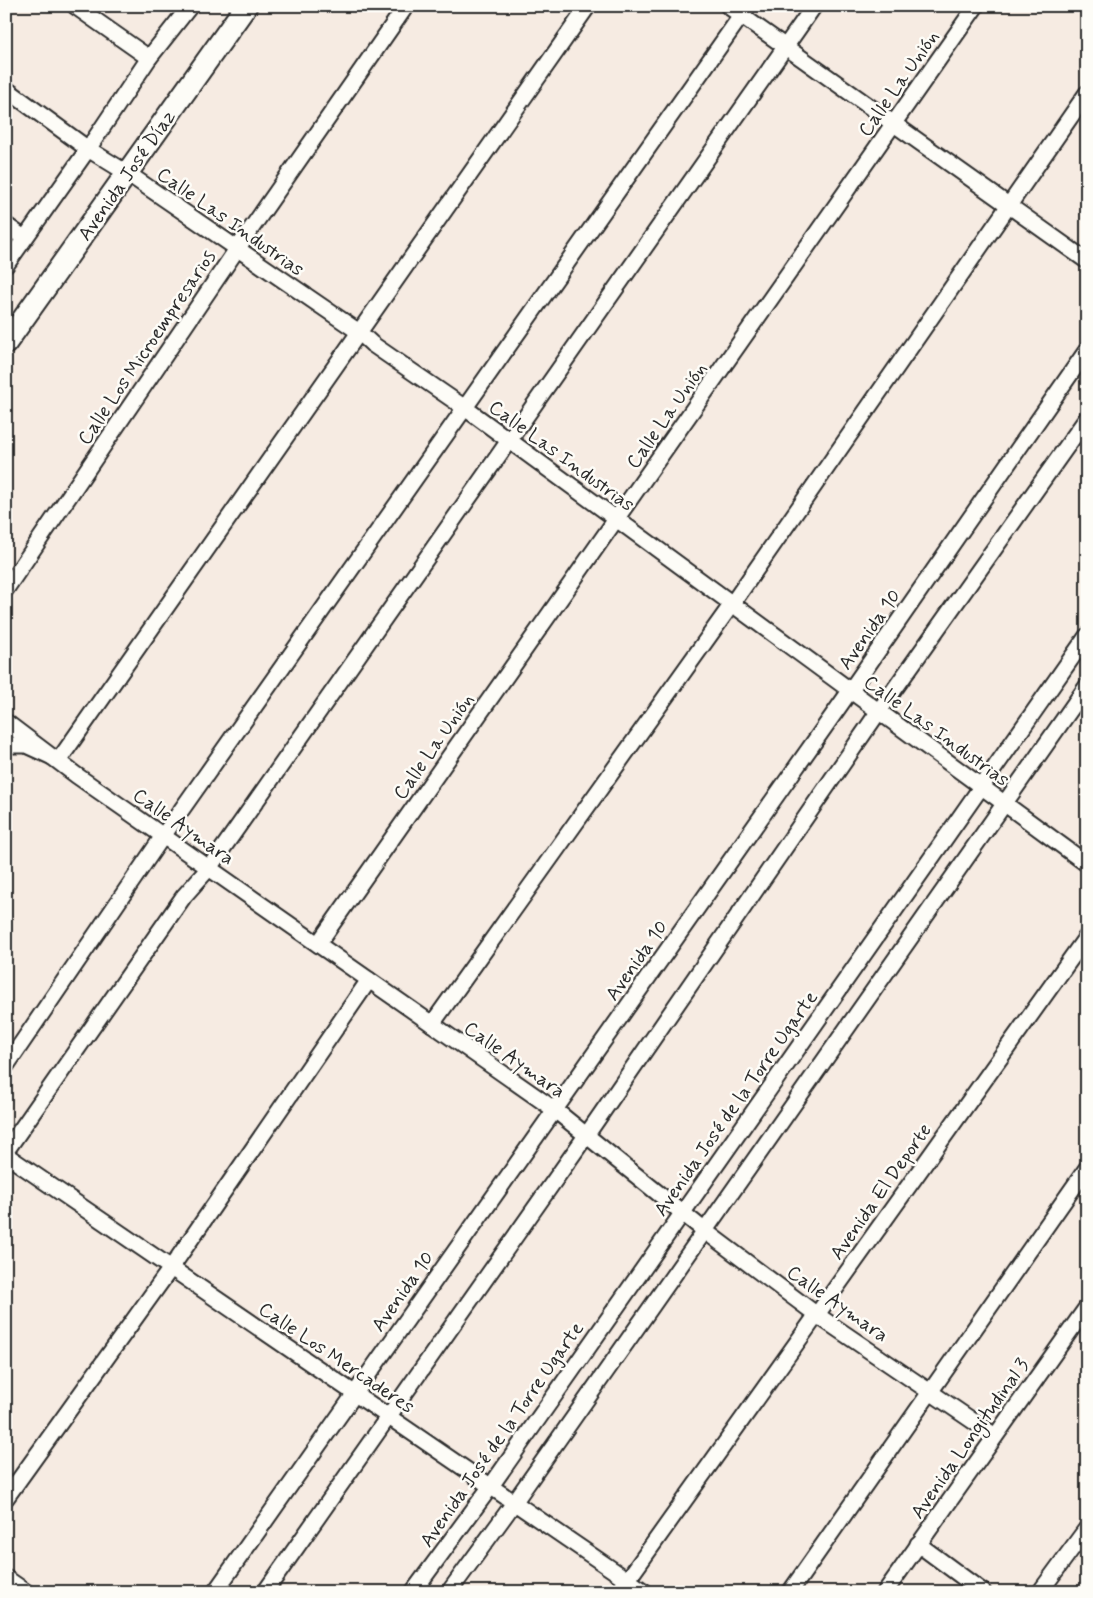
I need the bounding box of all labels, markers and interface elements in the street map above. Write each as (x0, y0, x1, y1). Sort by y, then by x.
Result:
street label: Calle La Unión (852, 25, 946, 143)
street label: Avenida José Díaz (72, 105, 183, 247)
street label: Calle Las Industrias (151, 161, 309, 283)
street label: Calle Los Microempresarios (72, 245, 223, 451)
street label: Calle La Unión (620, 357, 714, 475)
street label: Calle Las Industrias (483, 394, 640, 518)
street label: Avenida 10 (833, 584, 908, 676)
street label: Calle Las Industrias (858, 669, 1015, 793)
street label: Calle La Unión (387, 688, 481, 806)
street label: Calle Aymara (127, 782, 239, 872)
street label: Avenida 10 (600, 915, 675, 1007)
street label: Avenida José de la Torre Ugarte (648, 986, 825, 1222)
street label: Calle Aymara (458, 1015, 570, 1105)
street label: Avenida El Deporte (824, 1118, 938, 1266)
street label: Avenida 10 (366, 1246, 441, 1338)
street label: Calle Aymara (781, 1259, 893, 1349)
street label: Calle Los Mercaderes (253, 1296, 420, 1421)
street label: Avenida José de la Torre Ugarte (414, 1317, 591, 1553)
street label: Avenida Longitudinal 3 (905, 1353, 1037, 1525)

